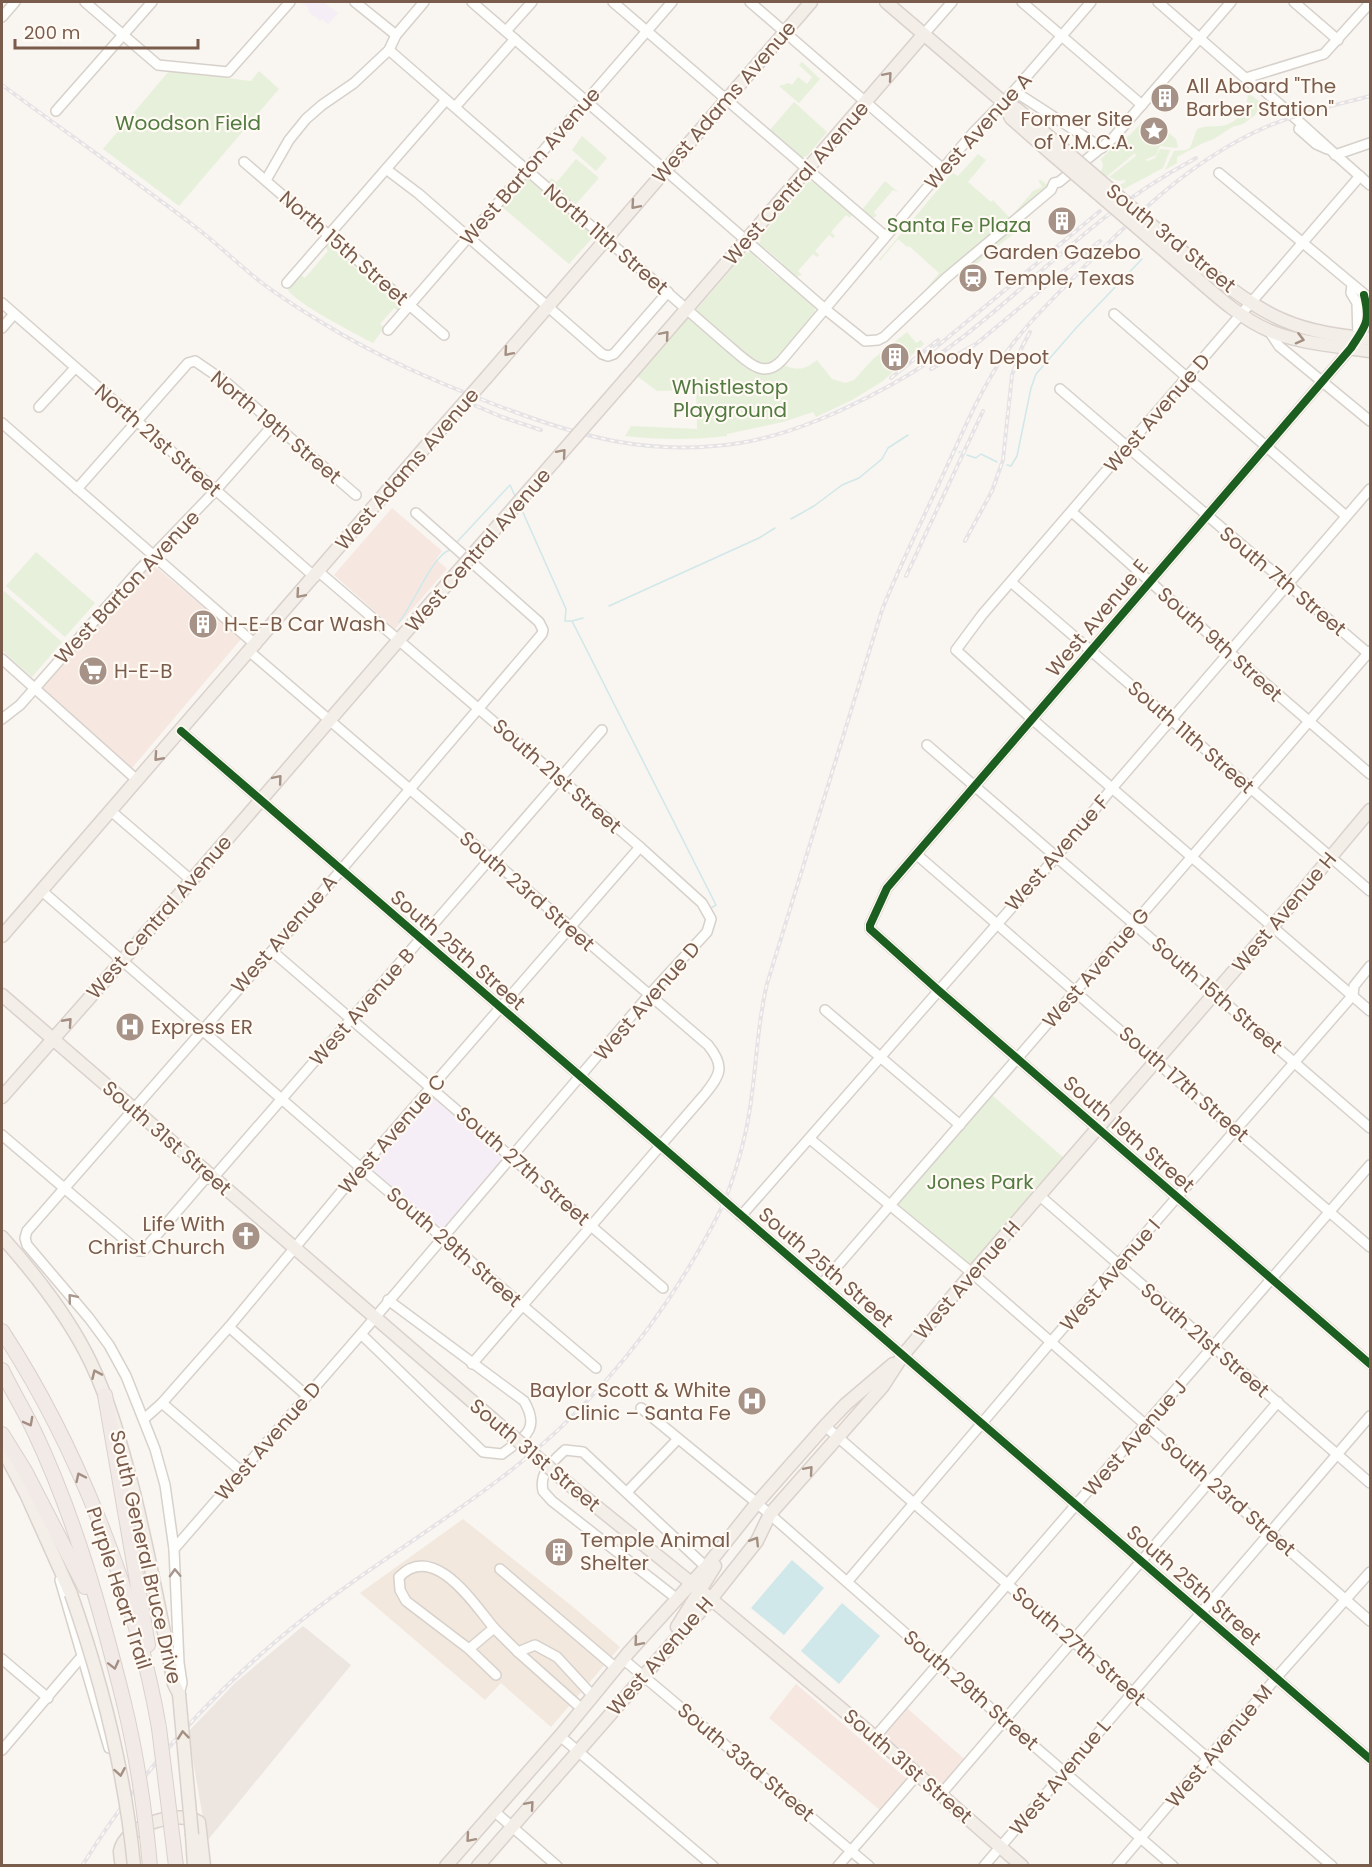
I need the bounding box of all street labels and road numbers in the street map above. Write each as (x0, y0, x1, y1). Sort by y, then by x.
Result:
street label: West Adams Avenue (646, 15, 802, 189)
street label: West Avenue A (918, 66, 1038, 196)
street label: West Barton Avenue (453, 81, 607, 251)
street label: West Central Avenue (717, 95, 875, 271)
street label: North 11th Street (538, 177, 674, 301)
street label: South 3rd Street (1100, 177, 1242, 299)
street label: North 15th Street (273, 184, 415, 312)
street label: West Avenue D (1097, 347, 1217, 479)
street label: North 19th Street (205, 364, 347, 490)
street label: North 21st Street (89, 377, 227, 503)
street label: West Adams Avenue (329, 382, 485, 556)
street label: West Central Avenue (399, 462, 557, 638)
street label: West Barton Avenue (48, 504, 206, 670)
street label: South 7th Street (1214, 520, 1352, 642)
street label: West Avenue E (1039, 553, 1155, 683)
street label: South 9th Street (1151, 580, 1289, 708)
street label: South 11th Street (1122, 674, 1260, 800)
street label: South 21st Street (487, 712, 627, 840)
street label: West Avenue F (999, 789, 1115, 917)
street label: South 23rd Street (453, 824, 601, 958)
street label: West Central Avenue (80, 829, 238, 1005)
street label: West Avenue H (1225, 846, 1343, 978)
street label: West Avenue A (225, 869, 343, 999)
street label: South 25th Street (384, 883, 532, 1017)
street label: West Avenue G (1036, 902, 1156, 1034)
street label: South 15th Street (1145, 930, 1289, 1060)
street label: West Avenue D (587, 935, 707, 1067)
street label: West Avenue B (303, 942, 421, 1072)
street label: South 17th Street (1113, 1020, 1255, 1148)
street label: West Avenue C (332, 1068, 452, 1200)
street label: South 19th Street (1057, 1069, 1201, 1199)
street label: South 31st Street (96, 1074, 238, 1202)
street label: South 27th Street (450, 1100, 596, 1232)
street label: South 29th Street (380, 1180, 528, 1314)
street label: South 25th Street (752, 1200, 900, 1334)
street label: West Avenue I (1053, 1213, 1167, 1337)
street label: West Avenue H (907, 1214, 1027, 1346)
street label: South 21st Street (1135, 1276, 1275, 1404)
street label: West Avenue J (1077, 1374, 1193, 1502)
street label: West Avenue D (208, 1375, 328, 1507)
street label: South 31st Street (464, 1392, 606, 1518)
street label: South General Bruce Drive (103, 1427, 189, 1687)
street label: South 23rd Street (1154, 1429, 1302, 1563)
street label: Purple Heart Trail (79, 1503, 159, 1673)
street label: South 25th Street (1120, 1518, 1268, 1652)
street label: South 27th Street (1006, 1580, 1152, 1712)
street label: West Avenue H (600, 1590, 720, 1722)
street label: South 29th Street (897, 1623, 1045, 1757)
street label: West Avenue M (1159, 1679, 1279, 1813)
street label: South 33rd Street (671, 1696, 821, 1828)
street label: South 31st Street (837, 1702, 979, 1830)
street label: West Avenue L (1003, 1713, 1117, 1841)

